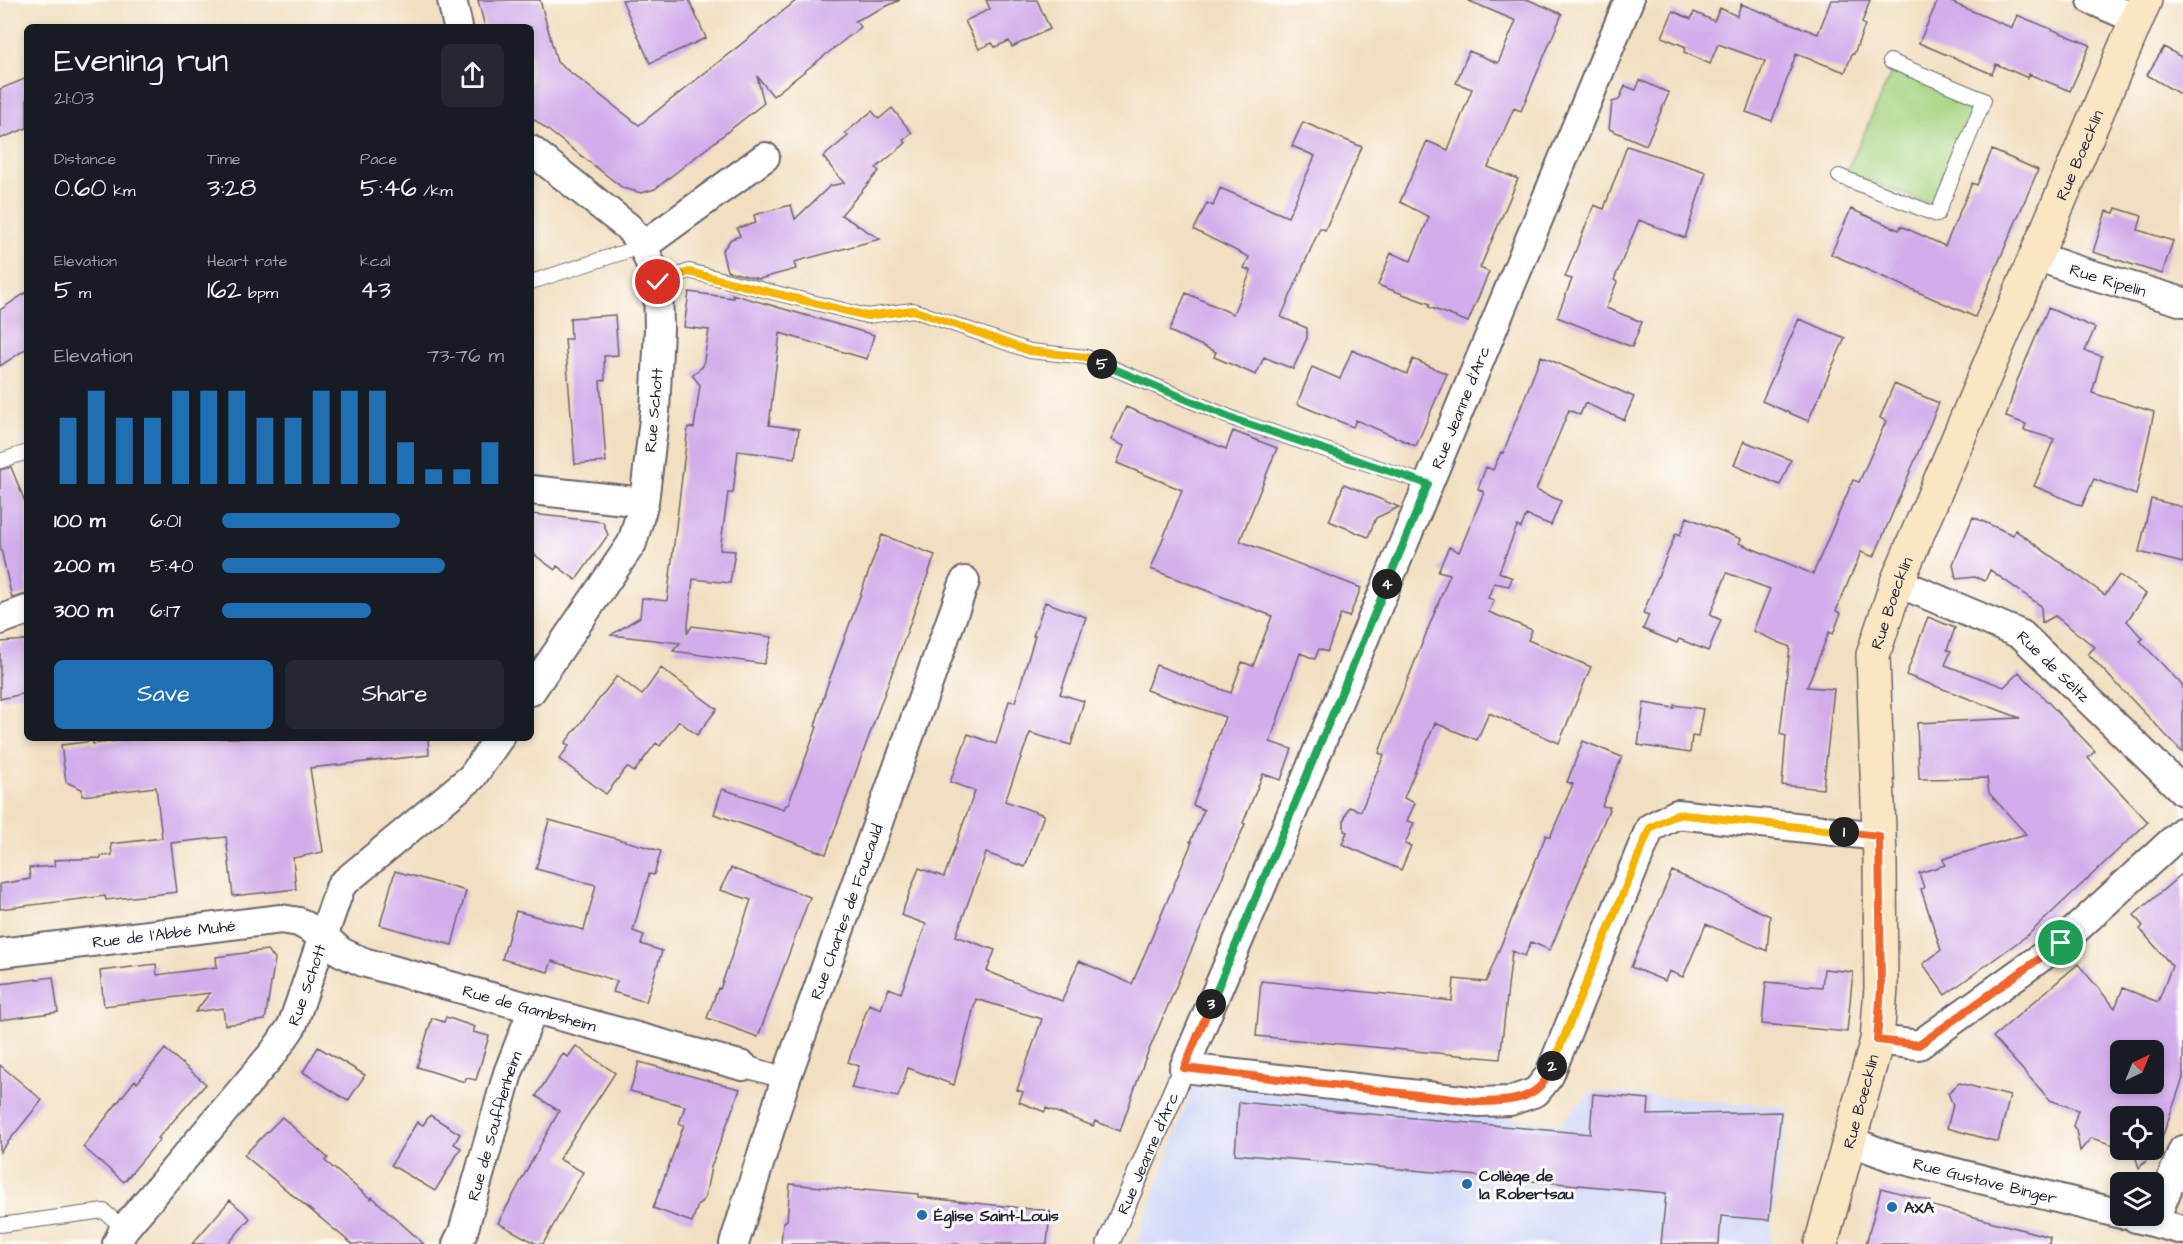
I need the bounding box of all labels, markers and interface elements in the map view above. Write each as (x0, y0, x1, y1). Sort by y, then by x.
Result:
text: Evening run (54, 38, 228, 84)
button: share (441, 44, 504, 107)
text: 21:03 (54, 84, 94, 112)
street label: Rue Boecklin (2051, 107, 2109, 204)
text: Distance (54, 148, 116, 170)
text: Time (207, 148, 241, 170)
text: Pace (360, 148, 397, 170)
text: 0.60 (54, 170, 107, 206)
text: 3:28 (207, 170, 256, 206)
text: 5:46 (360, 170, 417, 206)
text: km (107, 180, 135, 202)
text: /km (417, 180, 453, 202)
text: Elevation (54, 250, 117, 272)
text: Heart rate (207, 250, 287, 272)
text: kcal (360, 250, 391, 272)
pin (632, 256, 683, 307)
street label: Rue Ripelin (2067, 259, 2149, 302)
icon: check (641, 265, 674, 298)
text: 5 (54, 272, 72, 308)
text: 162 (207, 272, 242, 308)
text: 43 (360, 272, 391, 308)
text: m (72, 282, 91, 304)
text: bpm (242, 282, 278, 304)
text: Elevation (54, 342, 133, 370)
text: 73–76 m (427, 342, 504, 370)
street label: Rue Jeanne d'Arc (1426, 343, 1496, 472)
pin: 5 (1087, 349, 1117, 379)
text: 5 (1096, 353, 1108, 375)
street label: Rue Schott (639, 366, 669, 453)
text: 100 m (54, 507, 105, 535)
text: 6:01 (150, 507, 181, 535)
text: 200 m (54, 552, 114, 580)
text: 5:40 (150, 552, 194, 580)
street label: Rue Boecklin (1866, 554, 1918, 652)
pin: 4 (1372, 569, 1402, 599)
text: 4 (1382, 573, 1392, 595)
text: 300 m (54, 597, 113, 625)
text: 6:17 (150, 597, 181, 625)
street label: Rue de Seltz (2012, 626, 2094, 707)
button: Save (54, 660, 273, 729)
button: Share (285, 660, 504, 729)
pin: 1 (1829, 817, 1859, 847)
street label: Rue Charles de Foucauld (805, 821, 889, 1003)
text: 1 (1843, 821, 1845, 843)
street label: Rue de l'Abbé Muhé (91, 915, 237, 954)
pin (2035, 917, 2086, 968)
icon: arrive (2044, 926, 2077, 959)
street label: Rue Schott (283, 941, 332, 1029)
street label: Rue de Gambsheim (460, 980, 599, 1038)
pin: 3 (1196, 989, 1226, 1019)
text: 3 (1207, 993, 1215, 1015)
north arrow (2110, 1040, 2164, 1094)
map controls (2110, 1040, 2164, 1226)
street label: Rue de Soufflenheim (462, 1048, 528, 1203)
pin: 2 (1537, 1051, 1567, 1081)
street label: Rue Boecklin (1838, 1052, 1885, 1151)
text: 2 (1547, 1055, 1557, 1077)
street label: Rue Jeanne d'Arc (1112, 1089, 1184, 1218)
button: locate (2110, 1106, 2164, 1160)
street label: Rue Gustave Binger (1911, 1153, 2059, 1210)
place label: Collège de la Robertsau (1479, 1165, 1574, 1205)
button: layers (2110, 1172, 2164, 1226)
marker: Collège de la Robertsau (1460, 1177, 1474, 1191)
place label: AXA (1904, 1197, 1935, 1219)
marker: AXA (1885, 1200, 1899, 1214)
place label: Église Saint-Louis (934, 1205, 1059, 1229)
marker: Église Saint-Louis (915, 1208, 929, 1222)

